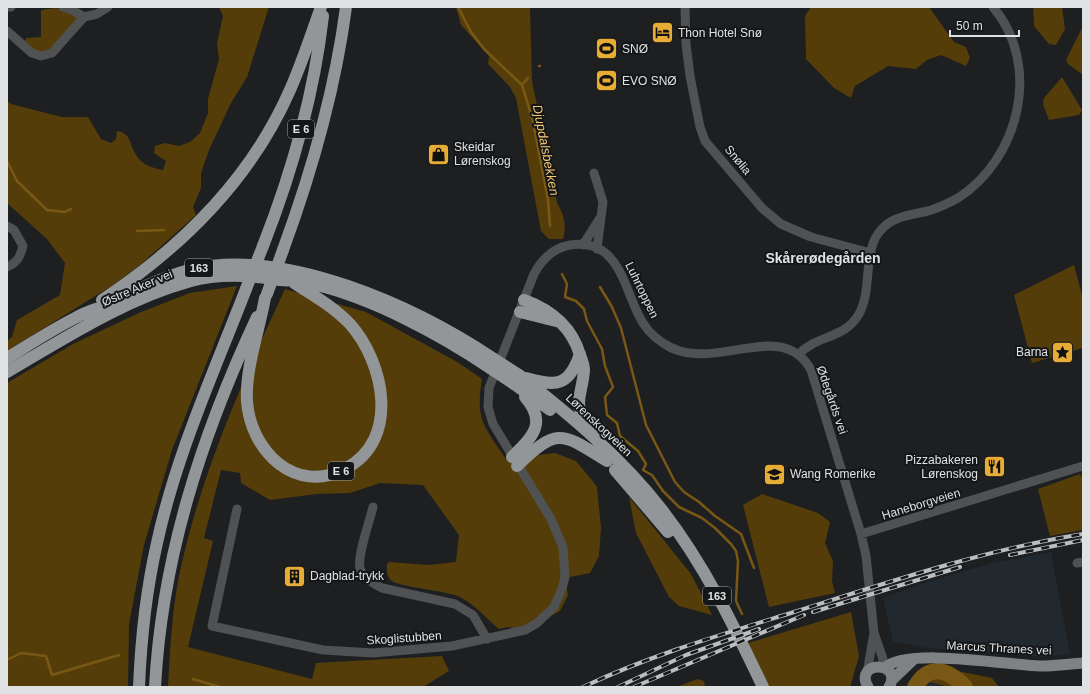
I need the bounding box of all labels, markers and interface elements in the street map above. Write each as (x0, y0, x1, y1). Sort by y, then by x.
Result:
scale bar (950, 12, 1019, 38)
text: 50 m (956, 19, 983, 33)
hotel icon: Thon Hotel Snø (649, 20, 675, 46)
place label: Thon Hotel Snø (678, 26, 763, 40)
sports icon: SNØ (594, 36, 620, 62)
place label: SNØ (622, 42, 648, 56)
sports icon: EVO SNØ (594, 68, 620, 94)
place label: EVO SNØ (622, 74, 677, 88)
water label: Djupdalsbekken (530, 103, 562, 197)
road number: E 6 (288, 120, 314, 138)
place label: Skeidar Lørenskog (454, 140, 511, 168)
shop icon: Skeidar Lørenskog (425, 141, 451, 167)
street label: Snølia (722, 142, 755, 178)
district label: Skårerødegården (765, 250, 881, 266)
road number: 163 (185, 259, 213, 277)
street label: Luhrtoppen (622, 260, 662, 320)
street label: Østre Aker vei (100, 267, 174, 309)
place icon: Barna (1050, 339, 1076, 365)
place label: Barna (1016, 345, 1048, 359)
street label: Ødegårds vei (814, 364, 850, 436)
street label: Lørenskogveien (563, 391, 635, 459)
place label: Pizzabakeren Lørenskog (905, 453, 978, 481)
restaurant icon: Pizzabakeren Lørenskog (981, 454, 1007, 480)
school or university icon: Wang Romerike (762, 461, 788, 487)
road number: E 6 (328, 462, 354, 480)
place label: Wang Romerike (790, 467, 876, 481)
street label: Haneborgveien (880, 485, 962, 523)
building icon: Dagblad-trykk (282, 563, 308, 589)
place label: Dagblad-trykk (310, 569, 385, 583)
road number: 163 (703, 587, 731, 605)
street label: Skoglistubben (366, 628, 442, 648)
street label: Marcus Thranes vei (946, 638, 1052, 658)

